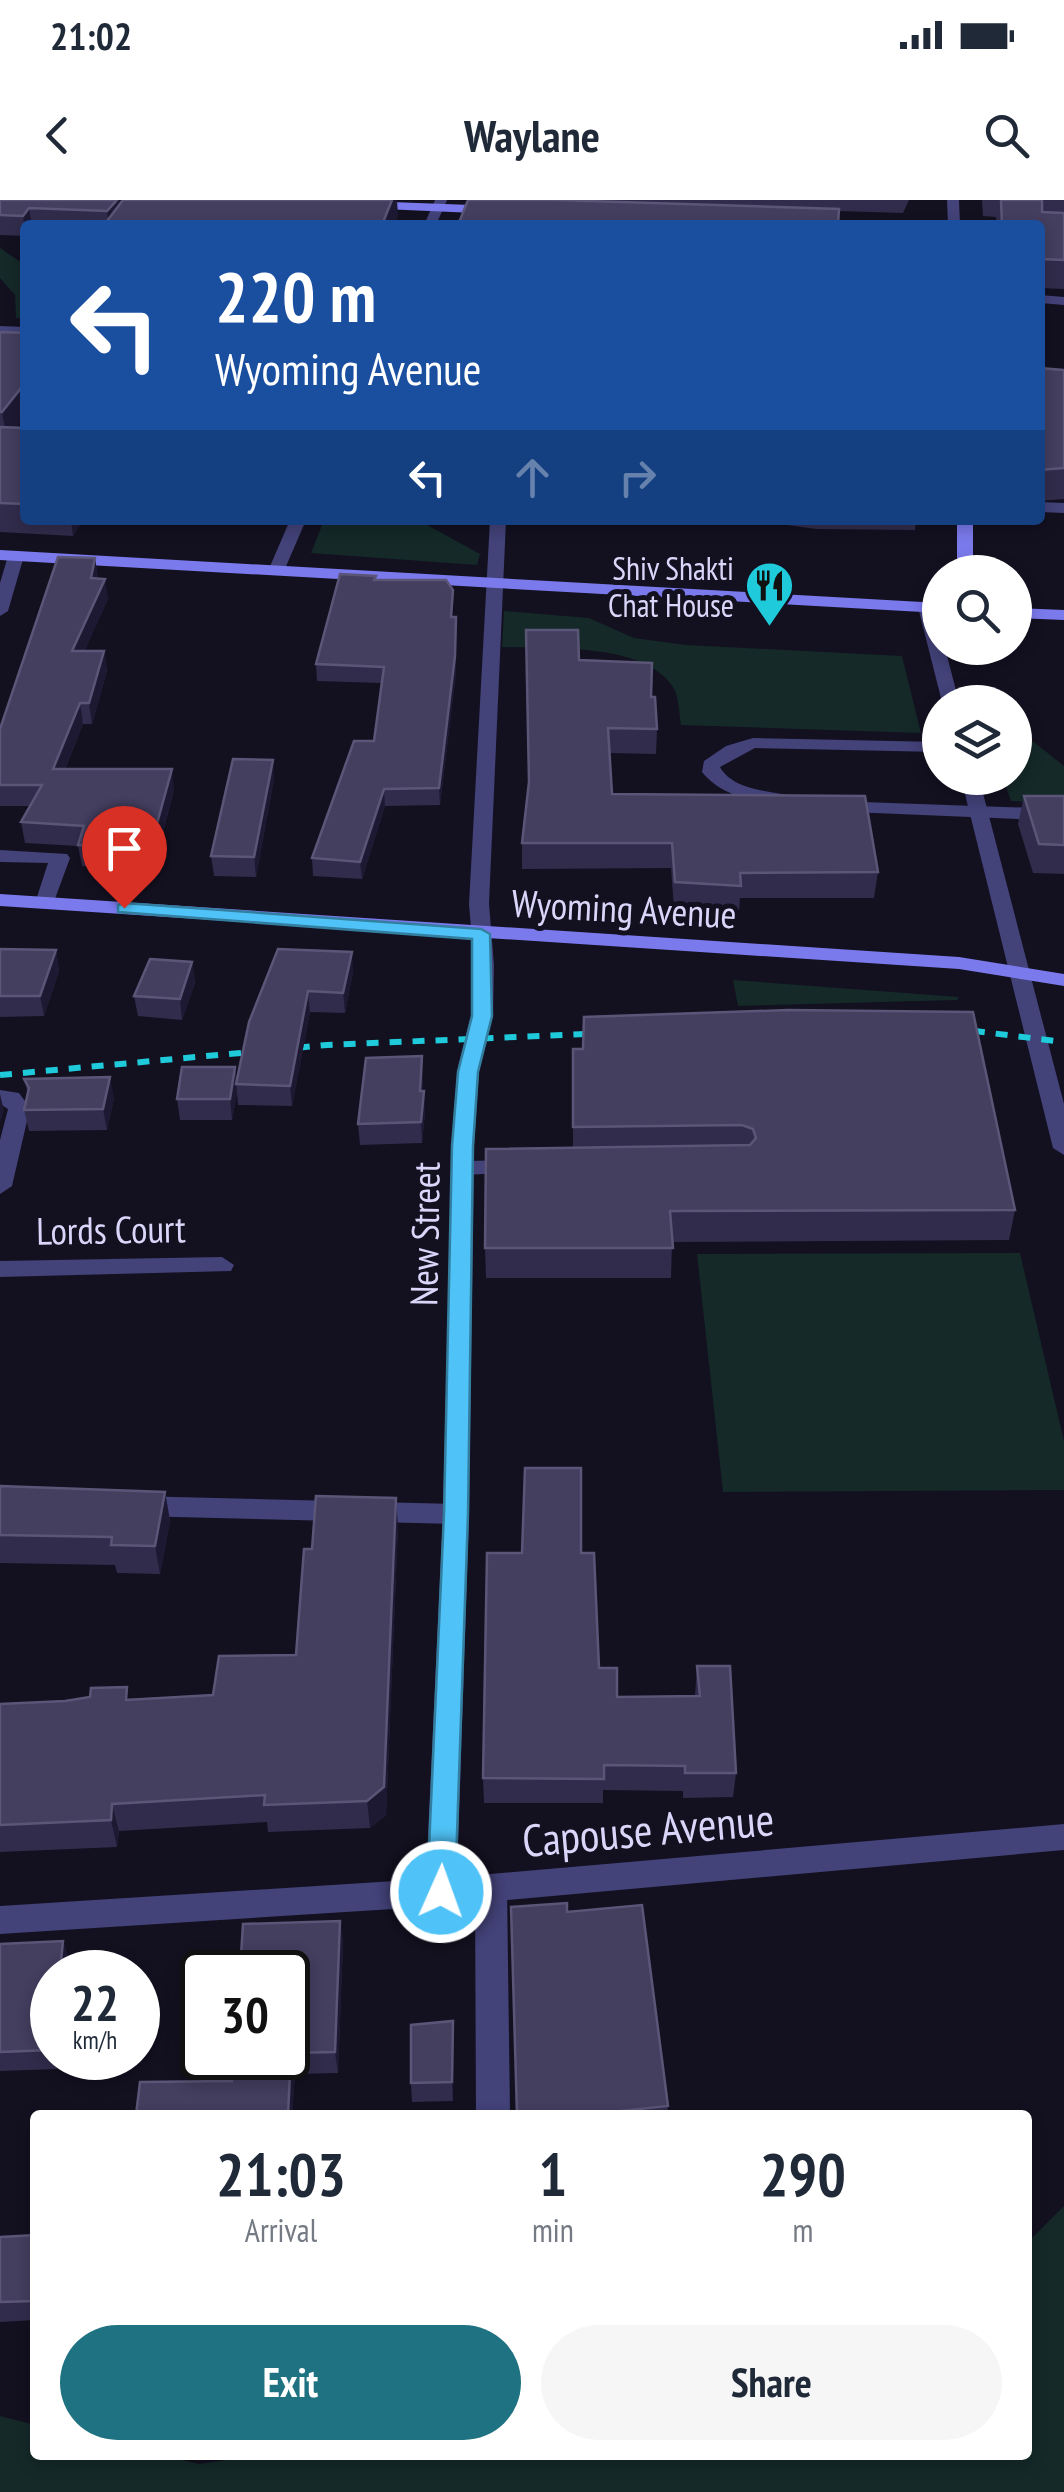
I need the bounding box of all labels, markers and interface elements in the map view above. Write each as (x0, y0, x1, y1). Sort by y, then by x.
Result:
text: 21:02 (50, 11, 132, 60)
text: Waylane (464, 106, 600, 164)
icon: back (30, 108, 85, 163)
icon: search (979, 108, 1034, 163)
text: 220 m (215, 251, 376, 341)
icon: left (50, 260, 180, 390)
text: Wyoming Avenue (215, 339, 481, 397)
icon: left (400, 450, 455, 505)
icon: ahead (505, 450, 560, 505)
icon: right (610, 450, 665, 505)
place label: Shiv Shakti Chat House (608, 547, 734, 626)
map controls (922, 555, 1032, 795)
button: search (922, 555, 1032, 665)
restaurant icon: Shiv Shakti Chat House (743, 560, 795, 628)
button: layers (922, 685, 1032, 795)
pin (82, 806, 167, 909)
icon: arrive (97, 821, 152, 876)
street label: Wyoming Avenue (510, 878, 738, 938)
street label: New Street (398, 1161, 450, 1307)
street label: Lords Court (36, 1203, 187, 1255)
street label: Capouse Avenue (520, 1789, 776, 1869)
position arrow (389, 1840, 493, 1944)
speed limit sign: 30 (180, 1950, 310, 2080)
text: 22 (71, 1970, 119, 2035)
text: km/h (73, 2024, 117, 2056)
text: 21:03 (216, 2135, 346, 2213)
text: 1 (539, 2135, 567, 2213)
text: 290 (760, 2135, 846, 2213)
text: Arrival (245, 2209, 317, 2251)
text: min (532, 2209, 574, 2251)
text: m (792, 2209, 813, 2251)
button: Exit (60, 2325, 521, 2440)
button: Share (541, 2325, 1002, 2440)

